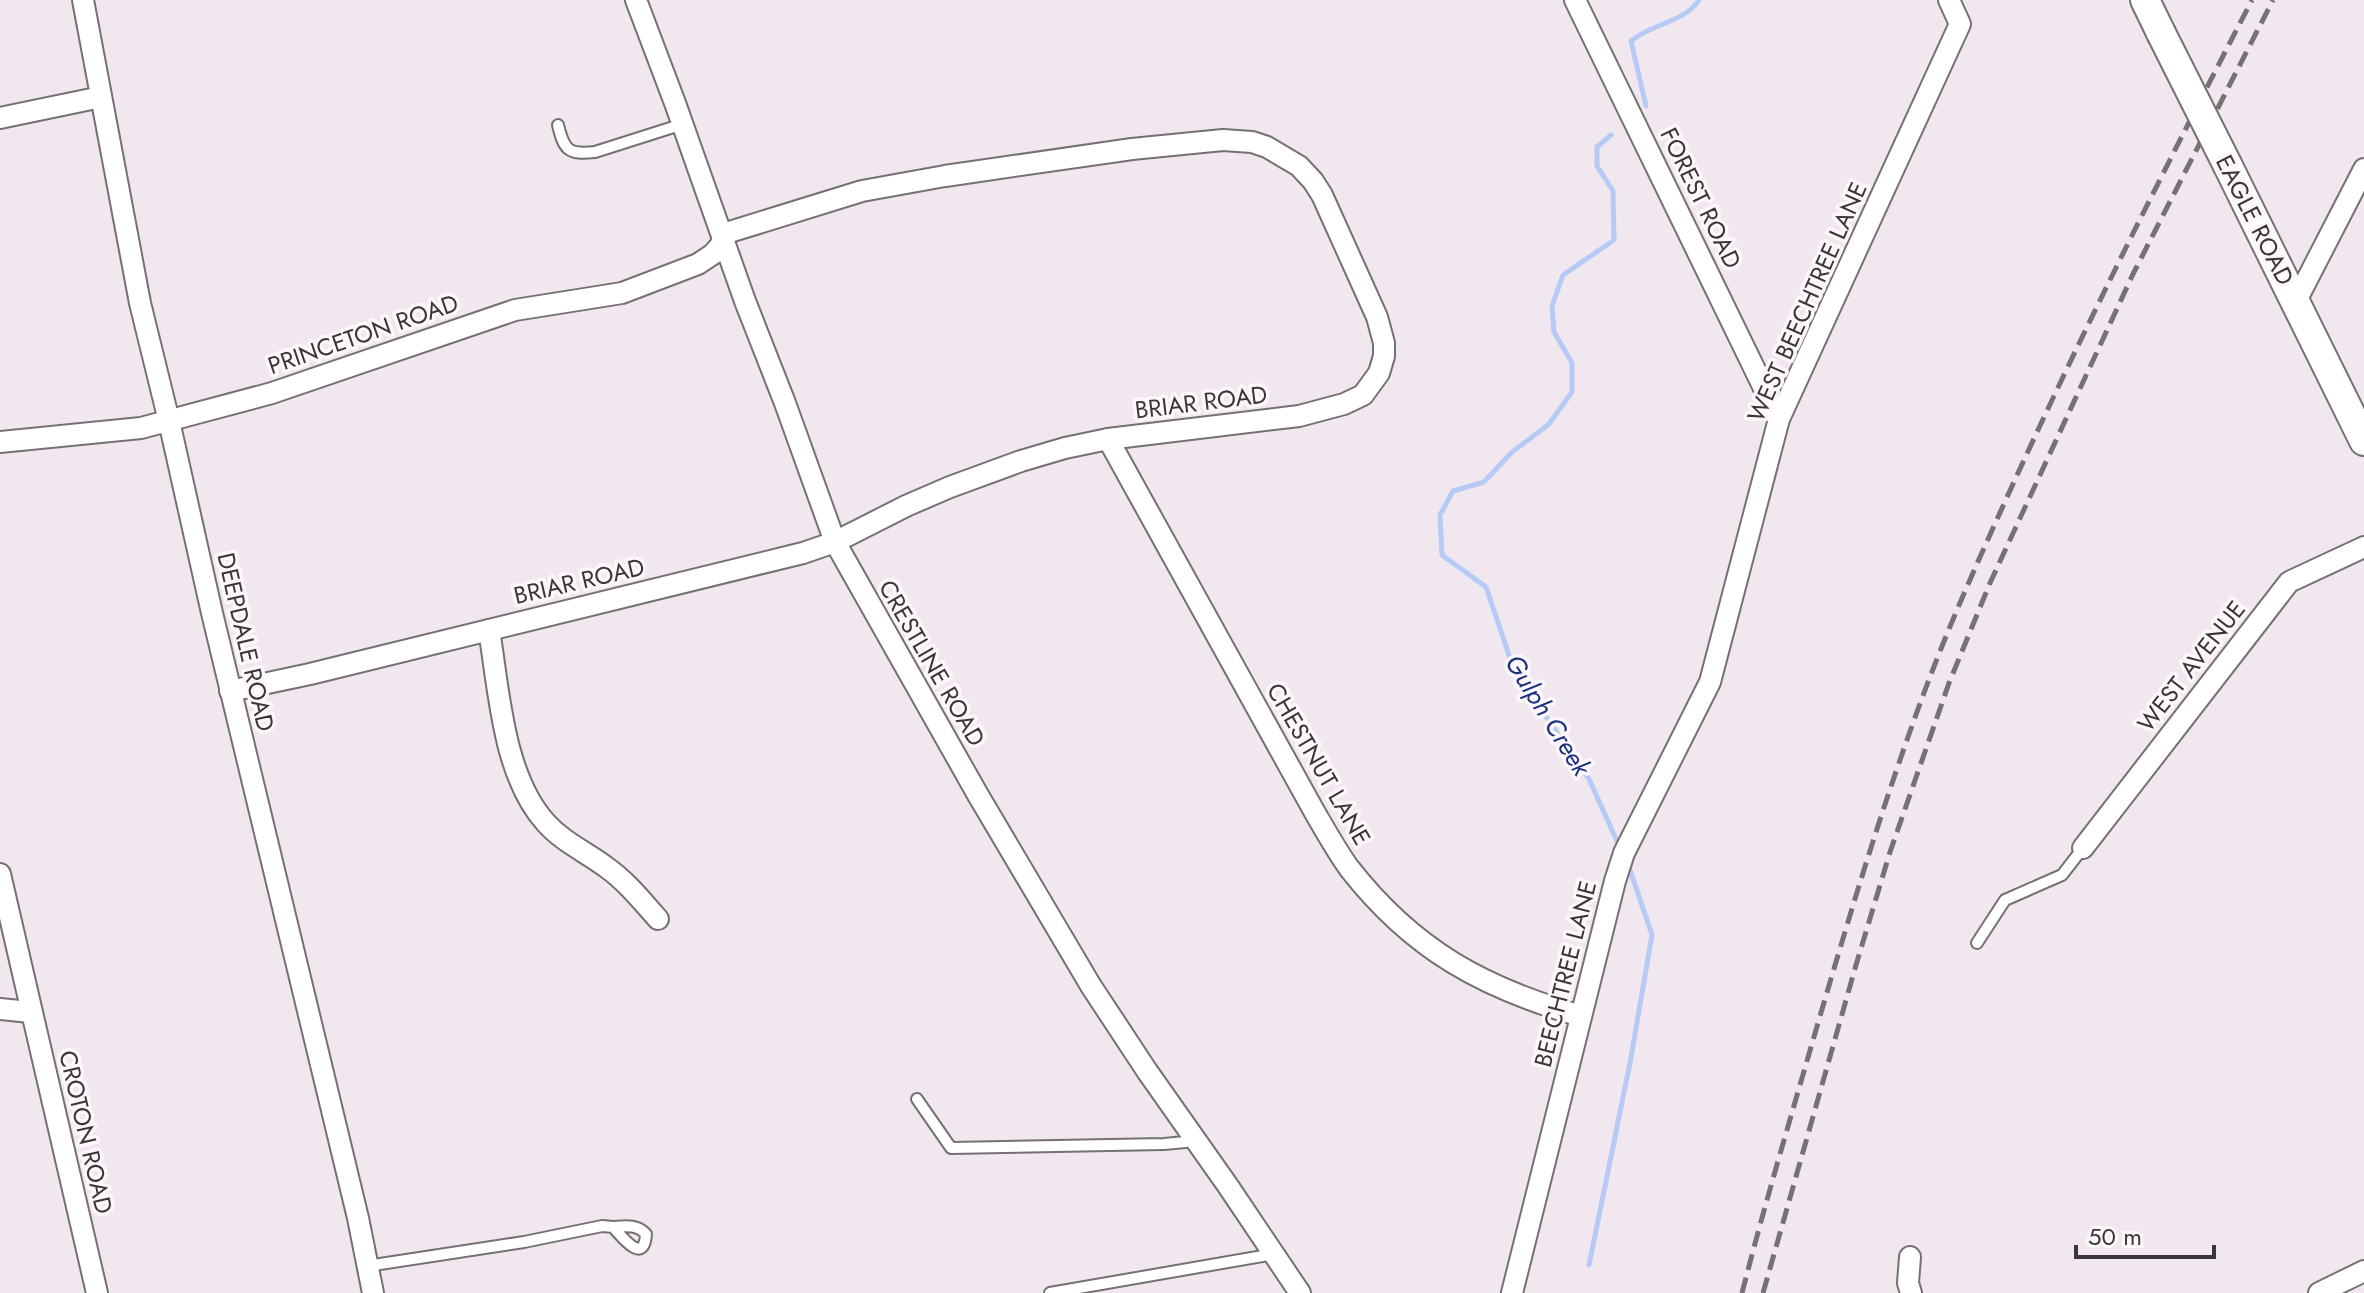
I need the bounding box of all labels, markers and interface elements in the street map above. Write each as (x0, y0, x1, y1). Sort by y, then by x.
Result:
street label: FOREST ROAD (1652, 122, 1750, 274)
street label: EAGLE ROAD (2207, 149, 2303, 291)
street label: WEST BEECHTREE LANE (1738, 176, 1876, 428)
street label: PRINCETON ROAD (263, 285, 463, 383)
street label: BRIAR ROAD (1133, 377, 1269, 427)
street label: DEEPDALE ROAD (208, 549, 284, 735)
street label: BRIAR ROAD (510, 549, 648, 613)
street label: CRESTLINE ROAD (870, 573, 994, 753)
street label: WEST AVENUE (2129, 593, 2253, 739)
water label: Gulph Creek (1496, 647, 1601, 785)
street label: CHESTNUT LANE (1258, 676, 1380, 852)
street label: BEECHTREE LANE (1525, 877, 1605, 1071)
street label: CROTON ROAD (50, 1047, 122, 1217)
scale bar (2076, 1209, 2214, 1259)
text: 50 m (2088, 1219, 2142, 1254)

